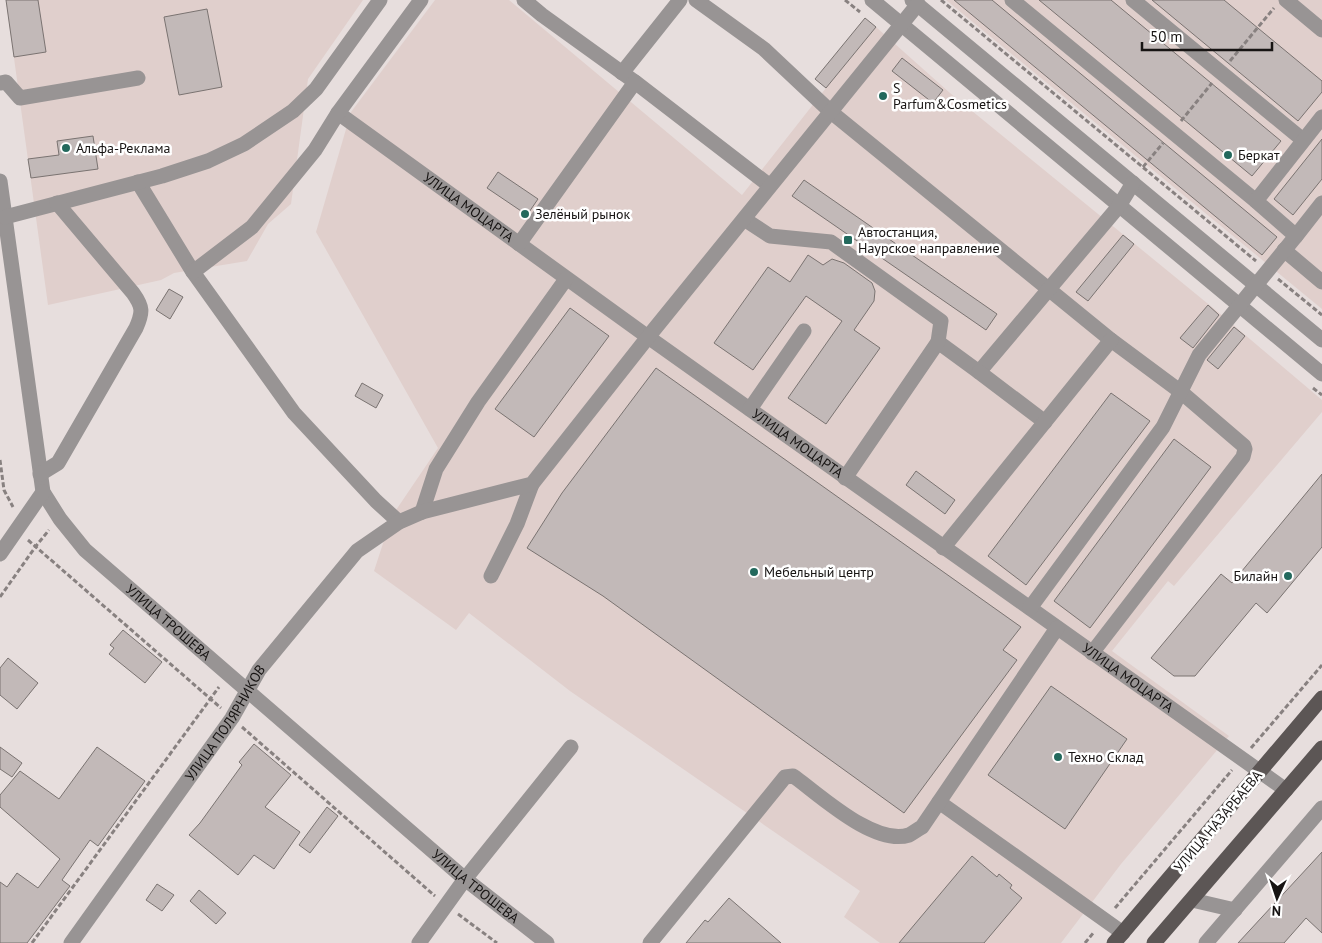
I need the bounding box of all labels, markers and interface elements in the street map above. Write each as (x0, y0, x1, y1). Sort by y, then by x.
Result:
scale bar (1142, 20, 1272, 52)
text: 50 m (1150, 27, 1183, 46)
place label: S Parfum&Cosmetics (893, 79, 1007, 113)
marker: S Parfum&Cosmetics (877, 90, 889, 102)
place label: Альфа-Реклама (76, 139, 171, 157)
marker: Альфа-Реклама (60, 142, 72, 154)
place label: Беркат (1238, 146, 1280, 164)
marker: Беркат (1222, 149, 1234, 161)
street label: УЛИЦА МОЦАРТА (420, 168, 518, 247)
place label: Зелёный рынок (535, 205, 631, 223)
marker: Зелёный рынок (519, 208, 531, 220)
place label: Автостанция, Наурское направление (858, 223, 1000, 257)
marker: Автостанция, Наурское направление (842, 234, 854, 246)
street label: УЛИЦА МОЦАРТА (749, 405, 847, 482)
place label: Мебельный центр (764, 563, 874, 581)
marker: Мебельный центр (748, 566, 760, 578)
place label: Билайн (1233, 567, 1278, 585)
marker: Билайн (1282, 570, 1294, 582)
street label: УЛИЦА ТРОШЕВА (122, 580, 215, 665)
street label: УЛИЦА МОЦАРТА (1079, 639, 1178, 717)
street label: УЛИЦА ПОЛЯРНИКОВ (181, 661, 269, 784)
place label: Техно Склад (1068, 748, 1144, 766)
marker: Техно Склад (1052, 751, 1064, 763)
street label: УЛИЦА НАЗАРБАЕВА (1170, 766, 1266, 876)
street label: УЛИЦА ТРОШЕВА (428, 845, 523, 927)
north arrow (1252, 873, 1302, 923)
text: N (1271, 902, 1281, 920)

